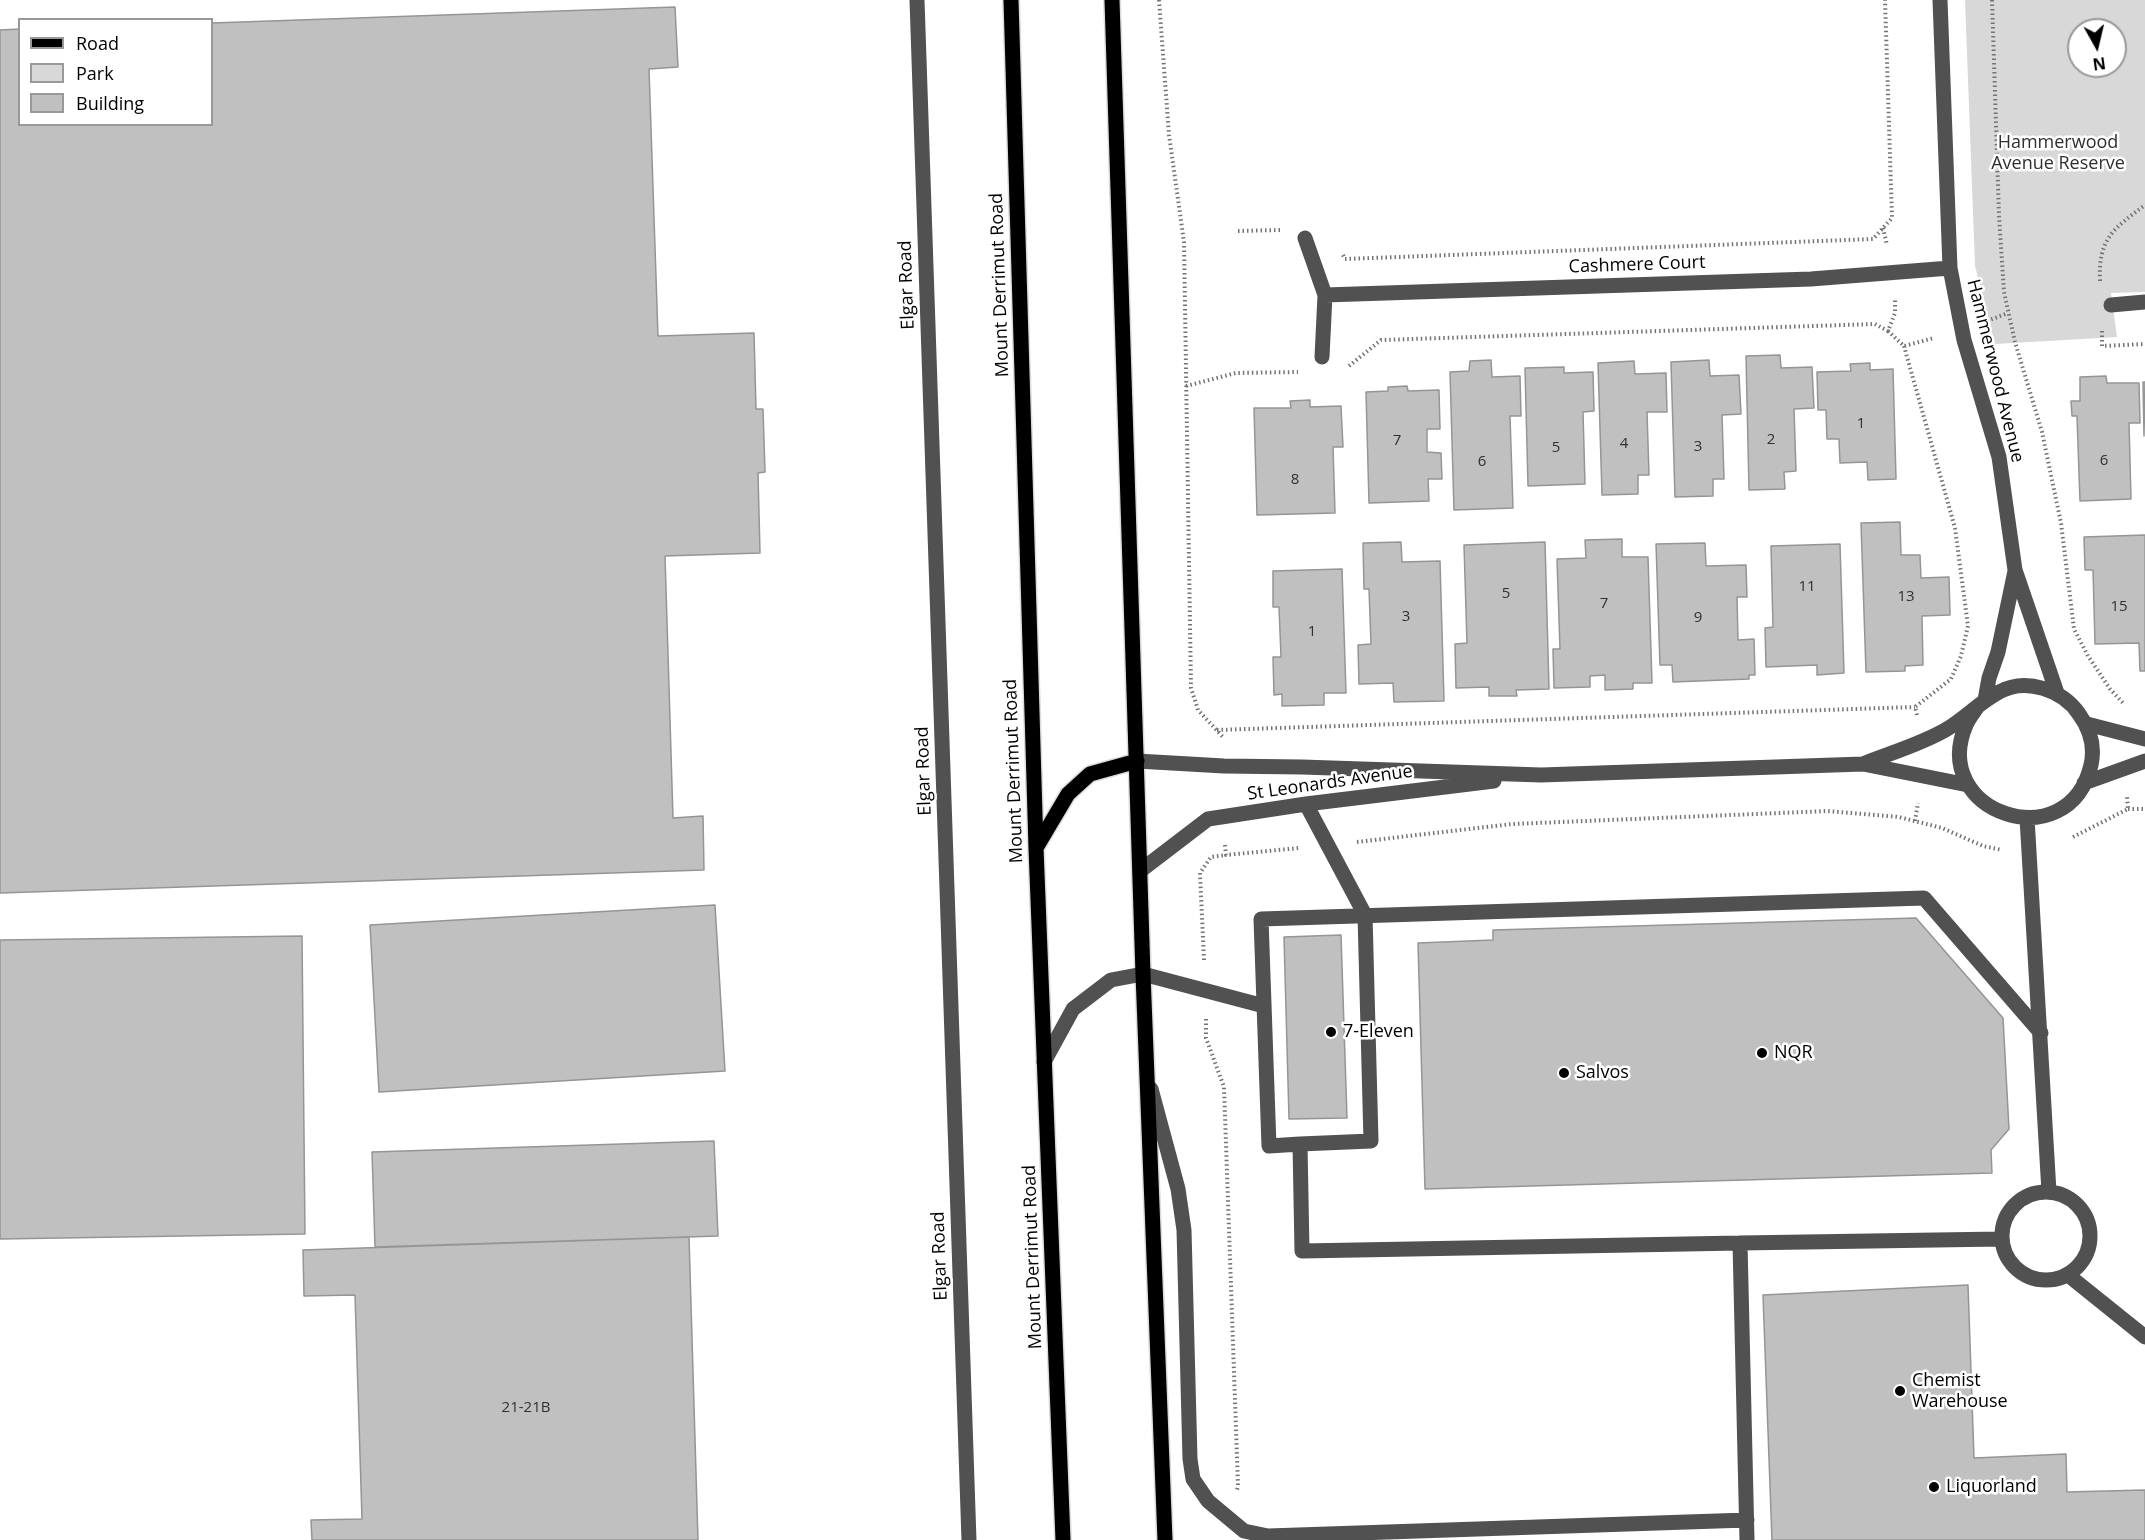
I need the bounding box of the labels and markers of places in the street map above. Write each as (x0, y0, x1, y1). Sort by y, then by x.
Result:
place label: 7-Eleven (1343, 1021, 1414, 1043)
marker: 7-Eleven (1324, 1025, 1338, 1039)
place label: NQR (1774, 1042, 1813, 1064)
marker: NQR (1755, 1046, 1769, 1060)
place label: Salvos (1576, 1062, 1629, 1084)
marker: Salvos (1557, 1066, 1571, 1080)
place label: Chemist Warehouse (1912, 1370, 2008, 1412)
marker: Chemist Warehouse (1893, 1384, 1907, 1398)
place label: Liquorland (1946, 1476, 2037, 1498)
marker: Liquorland (1927, 1480, 1941, 1494)

